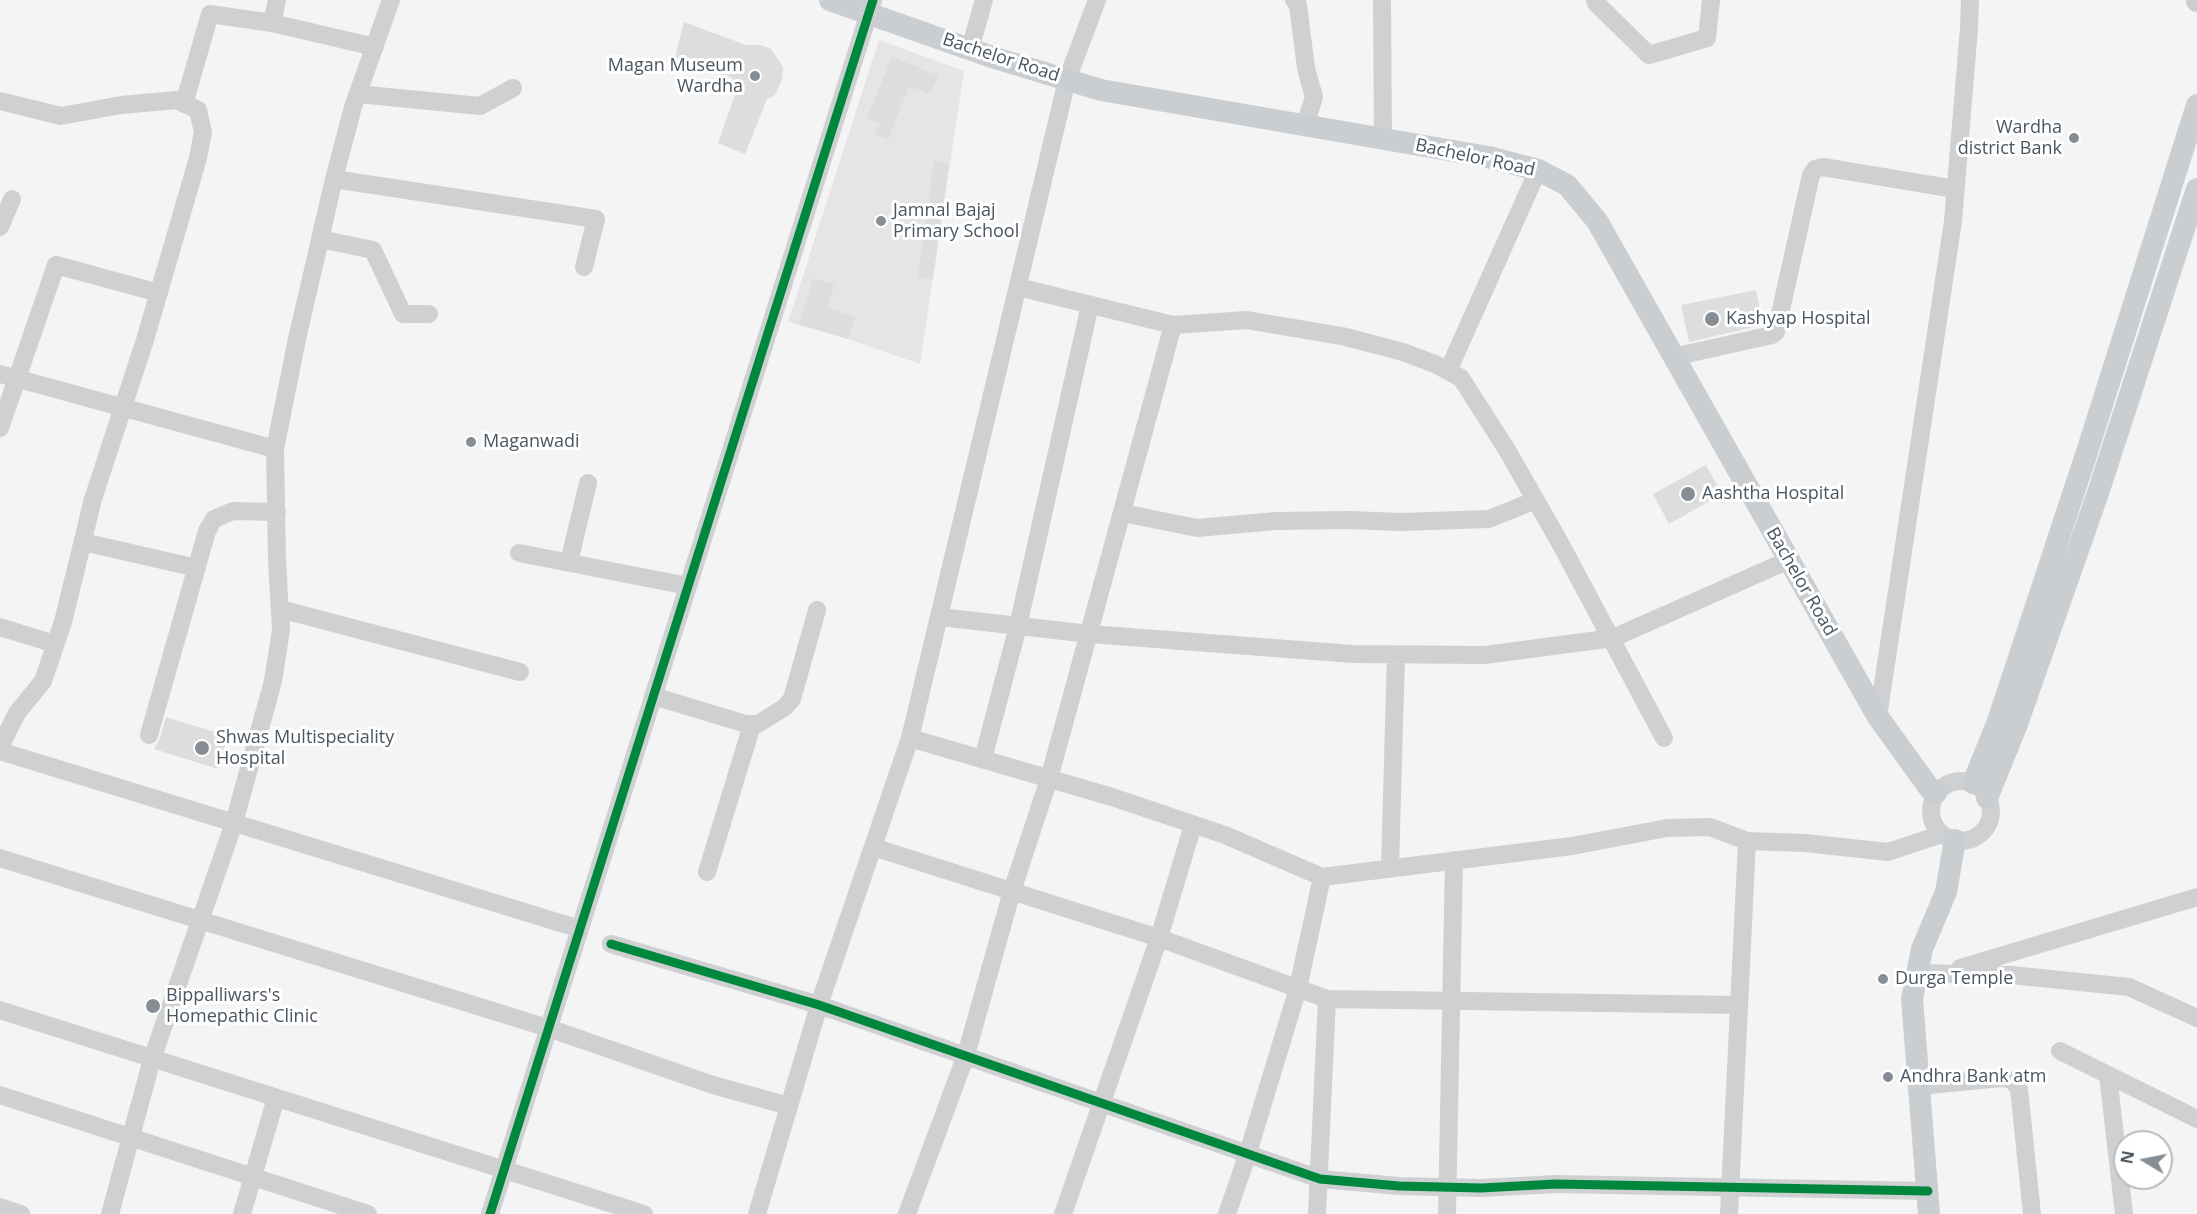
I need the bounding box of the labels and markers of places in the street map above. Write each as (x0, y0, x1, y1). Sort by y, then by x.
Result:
place label: Magan Museum Wardha (608, 55, 743, 98)
marker: Magan Museum Wardha (748, 69, 762, 83)
place label: Wardha district Bank (1958, 117, 2062, 160)
marker: Wardha district Bank (2067, 131, 2081, 145)
place label: Jamnal Bajaj Primary School (893, 200, 1019, 242)
marker: Jamnal Bajaj Primary School (874, 214, 888, 228)
place label: Kashyap Hospital (1726, 308, 1871, 330)
marker: Kashyap Hospital (1703, 310, 1721, 328)
place label: Maganwadi (483, 431, 580, 453)
marker: Maganwadi (464, 435, 478, 449)
place label: Aashtha Hospital (1702, 483, 1844, 505)
marker: Aashtha Hospital (1679, 485, 1697, 503)
place label: Shwas Multispeciality Hospital (216, 727, 394, 770)
marker: Shwas Multispeciality Hospital (193, 739, 211, 757)
place label: Durga Temple (1895, 968, 2013, 990)
marker: Durga Temple (1876, 972, 1890, 986)
place label: Bippalliwars's Homepathic Clinic (166, 985, 318, 1028)
marker: Bippalliwars's Homepathic Clinic (144, 997, 162, 1015)
place label: Andhra Bank atm (1900, 1066, 2046, 1088)
marker: Andhra Bank atm (1881, 1070, 1895, 1084)

